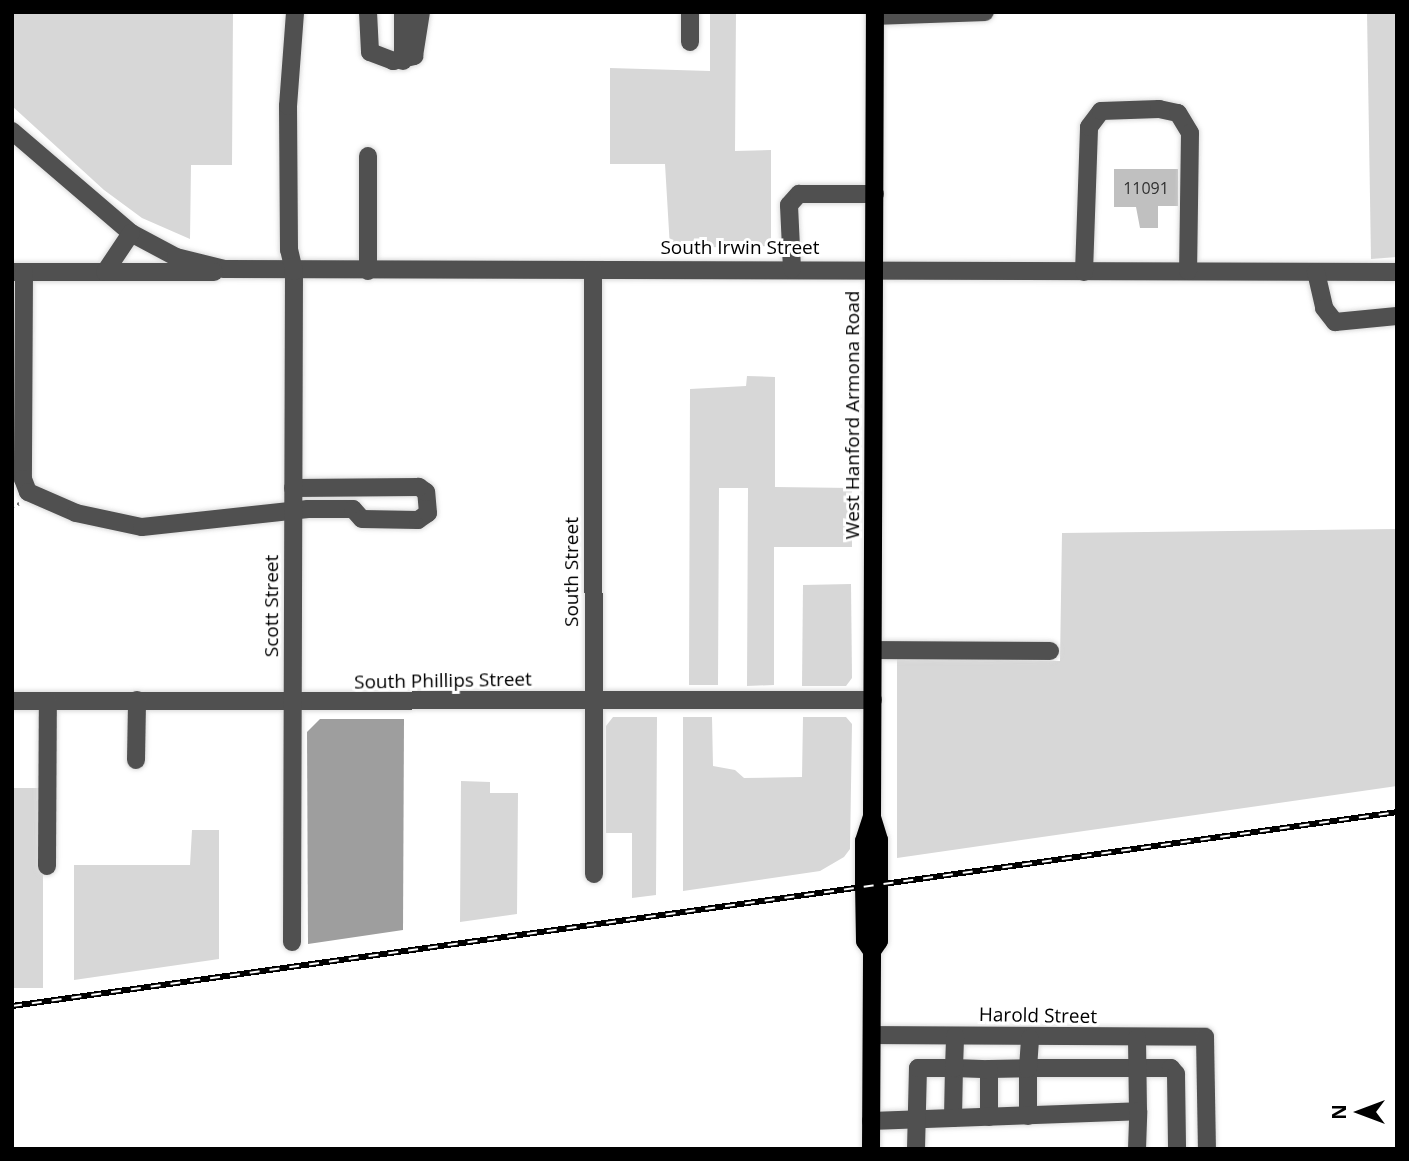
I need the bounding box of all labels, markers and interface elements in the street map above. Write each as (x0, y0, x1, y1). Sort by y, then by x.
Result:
house number: 11091 (1123, 178, 1169, 198)
street label: South Irwin Street (660, 237, 820, 259)
street label: West Hanford Armona Road (842, 291, 864, 539)
street label: South Street (561, 517, 583, 627)
street label: Scott Street (261, 555, 283, 657)
street label: South Phillips Street (354, 668, 532, 694)
street label: Harold Street (979, 1004, 1097, 1028)
north arrow (1325, 1077, 1395, 1147)
text: N (1326, 1104, 1352, 1120)

